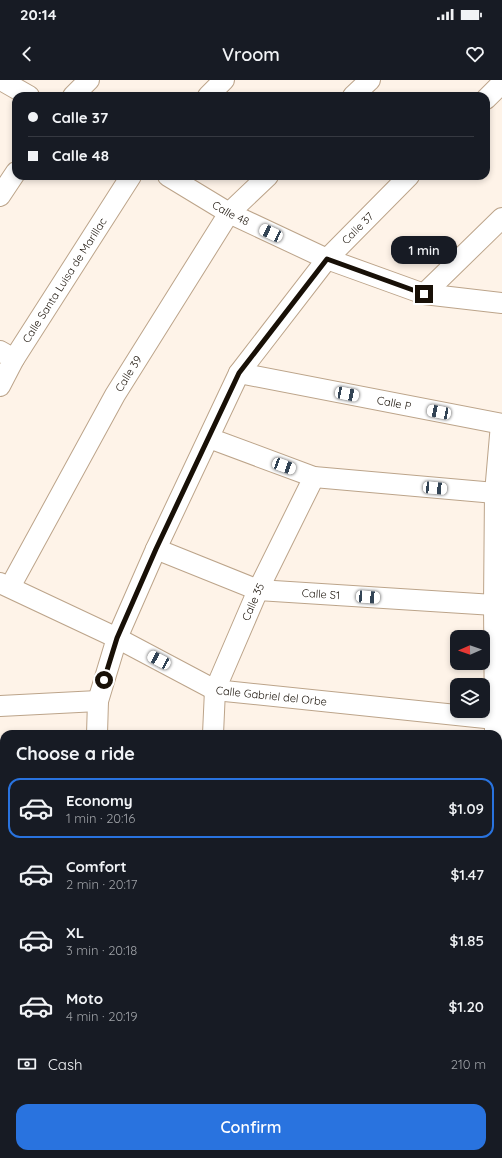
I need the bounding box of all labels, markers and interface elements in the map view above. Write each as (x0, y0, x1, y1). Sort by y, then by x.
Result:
text: 20:14 (20, 5, 57, 24)
icon: back (16, 43, 38, 65)
text: Vroom (222, 43, 280, 66)
icon: heart (464, 43, 486, 65)
text: Calle 37 (52, 108, 108, 127)
text: Calle 48 (52, 146, 109, 165)
street label: Calle 48 (210, 198, 252, 229)
street label: Calle 37 (339, 209, 377, 247)
street label: Calle Santa Luisa de Marillac (19, 215, 110, 345)
car (258, 222, 284, 244)
callout: 1 min (391, 236, 457, 264)
text: 1 min (408, 242, 440, 258)
route end (415, 285, 433, 303)
street label: Calle 39 (112, 353, 145, 394)
car (334, 386, 360, 402)
street label: Calle P (376, 393, 413, 413)
car (426, 404, 452, 420)
car (271, 456, 297, 476)
car (423, 481, 447, 495)
street label: Calle 35 (239, 581, 267, 623)
street label: Calle S1 (301, 586, 341, 602)
car (356, 590, 380, 604)
north arrow (450, 630, 490, 670)
map controls (450, 630, 490, 718)
car (146, 649, 172, 671)
route start (95, 671, 113, 689)
button: layers (450, 678, 490, 718)
street label: Calle Gabriel del Orbe (215, 683, 328, 709)
text: Choose a ride (16, 742, 135, 765)
icon: car (18, 790, 54, 826)
text: Economy (66, 791, 133, 810)
text: $1.09 (448, 799, 484, 818)
text: 1 min · 20:16 (66, 810, 135, 826)
icon: car (18, 856, 54, 892)
text: Comfort (66, 857, 127, 876)
text: $1.47 (450, 865, 484, 884)
text: 2 min · 20:17 (66, 876, 137, 892)
icon: car (18, 922, 54, 958)
text: XL (66, 923, 84, 942)
text: $1.85 (449, 931, 484, 950)
text: 3 min · 20:18 (66, 942, 137, 958)
icon: car (18, 988, 54, 1024)
text: Moto (66, 989, 103, 1008)
text: $1.20 (449, 997, 484, 1016)
text: 4 min · 20:19 (66, 1008, 138, 1024)
icon: cash (16, 1053, 38, 1075)
text: Cash (48, 1055, 82, 1074)
text: 210 m (451, 1056, 486, 1072)
button: Confirm (16, 1104, 486, 1150)

